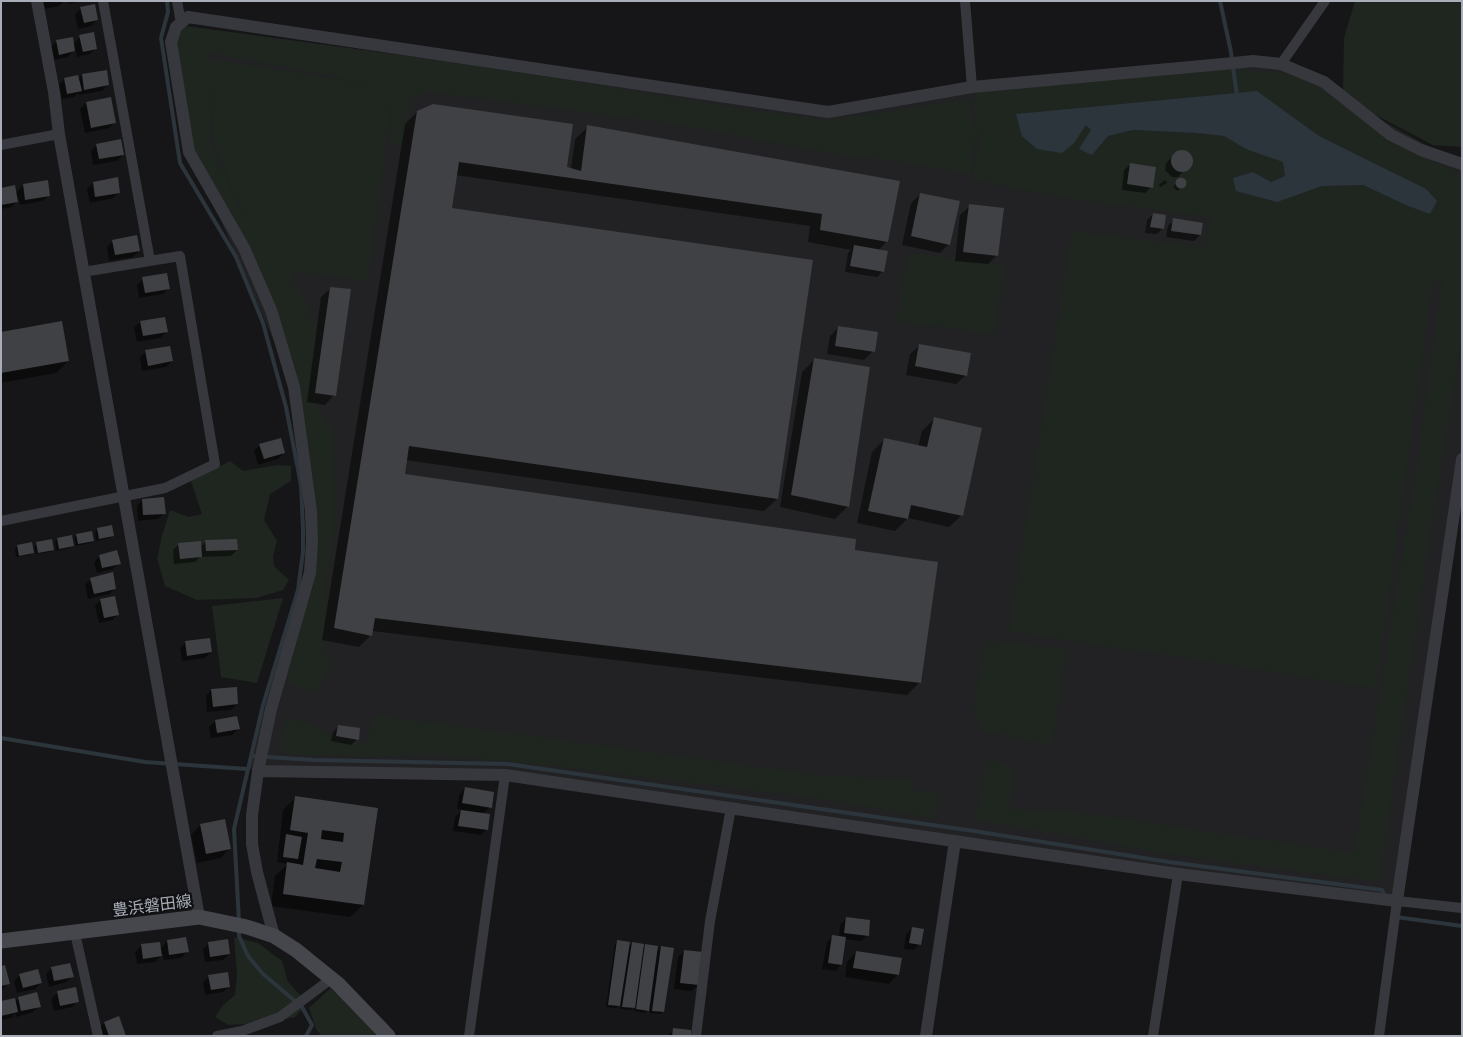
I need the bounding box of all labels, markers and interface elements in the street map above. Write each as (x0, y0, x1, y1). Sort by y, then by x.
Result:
street label: 豊浜磐田線 (111, 892, 193, 920)

